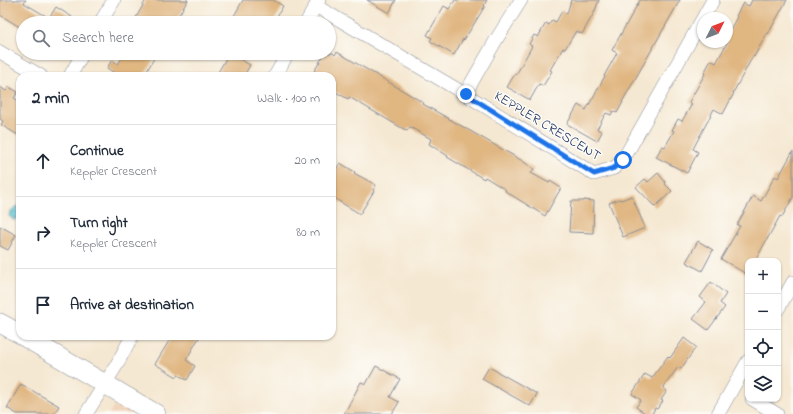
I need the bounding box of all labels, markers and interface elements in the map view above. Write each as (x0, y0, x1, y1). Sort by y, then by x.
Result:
north arrow (697, 12, 733, 48)
search box (16, 16, 336, 60)
icon: search (30, 27, 52, 49)
text: Search here (62, 27, 134, 49)
route end (457, 85, 475, 103)
text: 2 min (32, 86, 69, 111)
street label: KEPPLER CRESCENT (490, 86, 605, 167)
text: Walk · 100 m (257, 89, 320, 108)
text: Continue (70, 140, 124, 162)
icon: ahead (32, 150, 54, 172)
text: 20 m (295, 151, 320, 170)
route start (614, 151, 632, 169)
text: Keppler Crescent (70, 162, 157, 181)
text: Turn right (70, 212, 128, 234)
icon: right (32, 222, 54, 244)
text: 80 m (296, 223, 320, 242)
text: Keppler Crescent (70, 234, 157, 253)
map controls (745, 258, 781, 402)
button: + (745, 258, 781, 294)
icon: arrive (32, 294, 54, 316)
text: Arrive at destination (70, 294, 194, 316)
button: − (745, 294, 781, 330)
button: locate (745, 330, 781, 366)
button: layers (745, 366, 781, 402)

